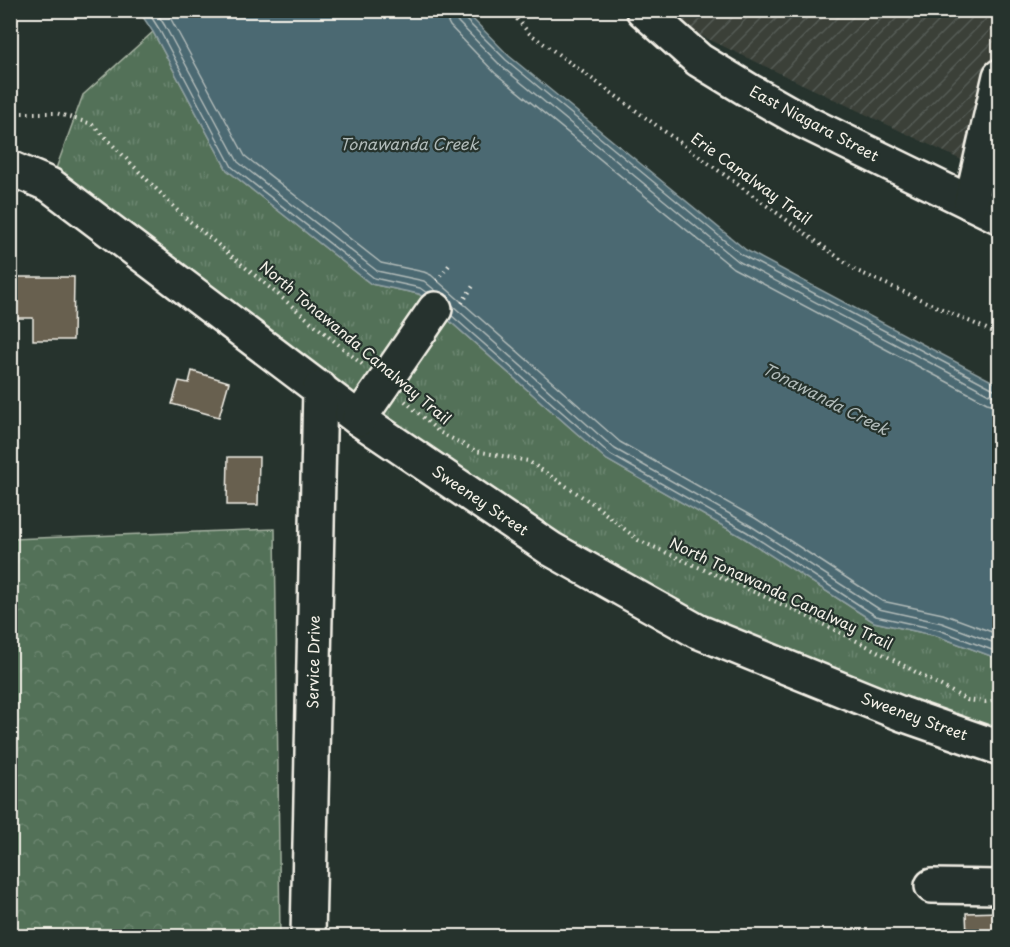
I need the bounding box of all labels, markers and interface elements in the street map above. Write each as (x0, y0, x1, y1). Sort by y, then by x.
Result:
street label: East Niagara Street (746, 79, 883, 166)
street label: Erie Canalway Trail (687, 126, 817, 229)
water label: Tonawanda Creek (339, 131, 480, 155)
street label: North Tonawanda Canalway Trail (255, 255, 457, 429)
water label: Tonawanda Creek (759, 356, 895, 441)
street label: Sweeney Street (428, 459, 534, 541)
street label: North Tonawanda Canalway Trail (666, 531, 897, 655)
street label: Service Drive (300, 615, 325, 709)
street label: Sweeney Street (858, 686, 971, 746)

